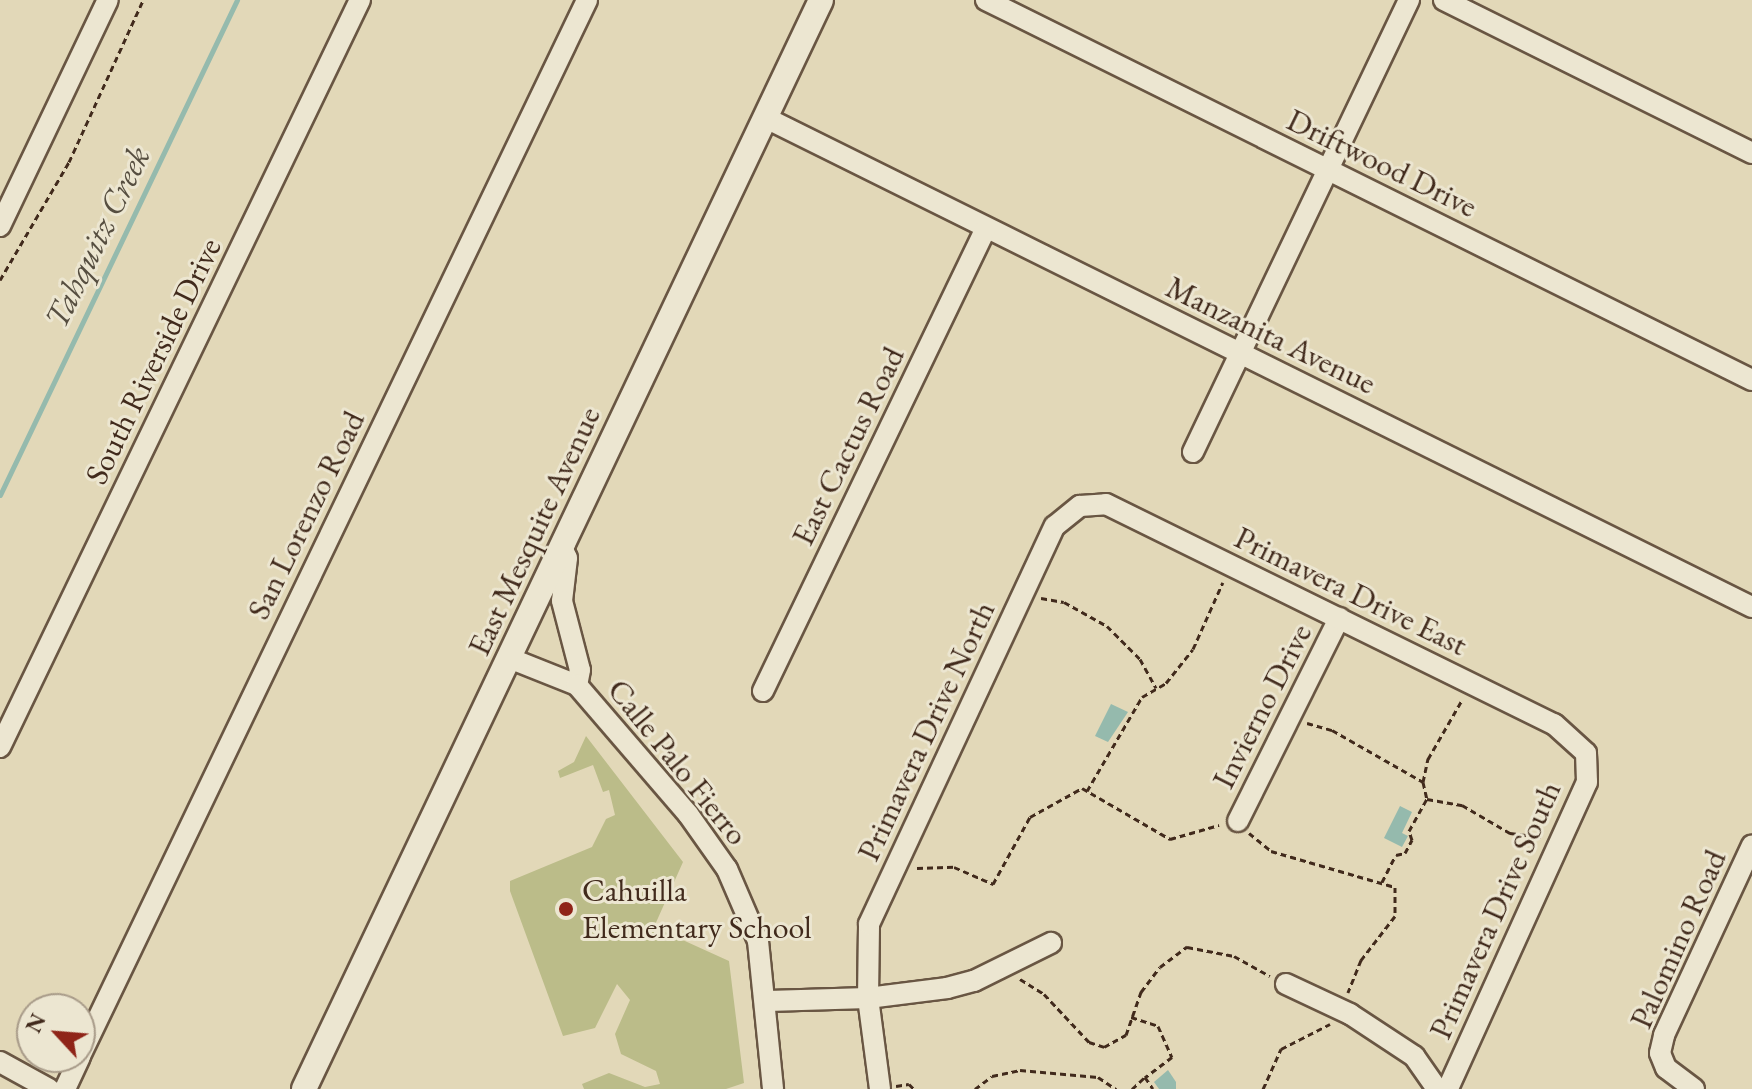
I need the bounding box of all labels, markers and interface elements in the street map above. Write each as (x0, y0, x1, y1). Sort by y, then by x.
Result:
street label: Driftwood Drive (1281, 100, 1483, 226)
water label: Tahquitz Creek (35, 139, 159, 335)
street label: South Riverside Drive (77, 232, 229, 490)
street label: Manzanita Avenue (1160, 268, 1382, 402)
street label: East Cactus Road (783, 341, 913, 551)
street label: East Mesquite Avenue (460, 401, 608, 661)
street label: San Lorenzo Road (239, 405, 373, 625)
street label: Primavera Drive East (1228, 518, 1474, 664)
street label: Primavera Drive North (849, 595, 1003, 867)
street label: Invierno Drive (1204, 617, 1320, 795)
street label: Calle Palo Fierro (599, 671, 757, 853)
street label: Primavera Drive South (1421, 775, 1569, 1045)
street label: Palomino Road (1622, 844, 1734, 1034)
place label: Cahuilla Elementary School (582, 872, 812, 947)
marker: Cahuilla Elementary School (557, 900, 575, 918)
north arrow (16, 993, 96, 1073)
text: N (19, 1009, 53, 1037)

